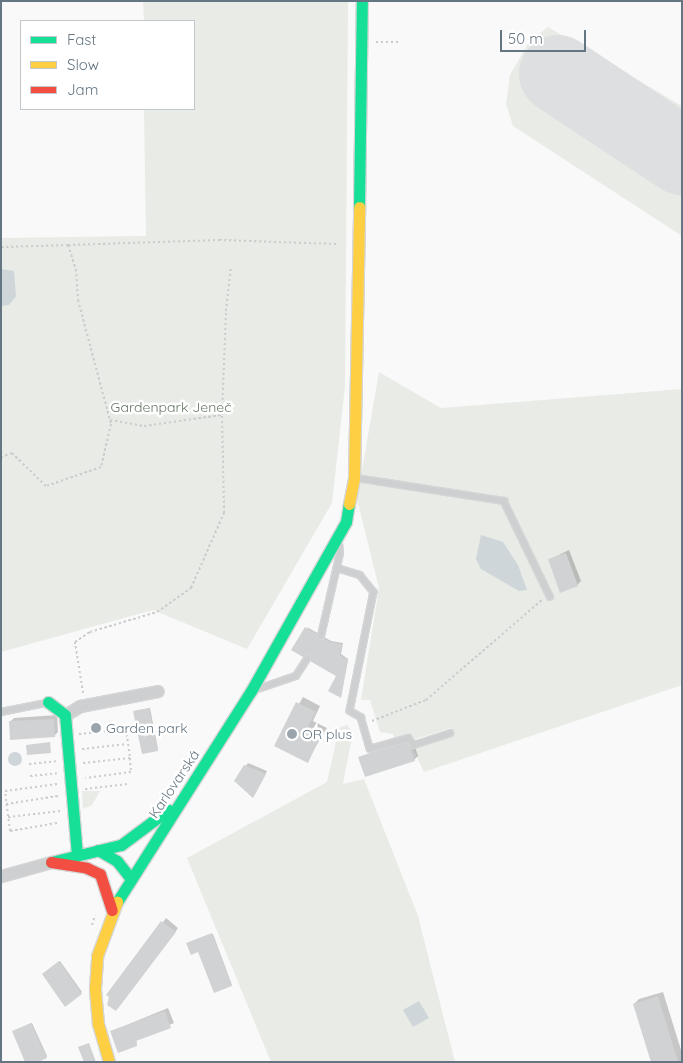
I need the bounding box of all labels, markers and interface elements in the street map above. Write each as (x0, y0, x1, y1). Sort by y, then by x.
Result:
legend (20, 20, 195, 110)
scale bar (503, 20, 589, 52)
text: 50 m (508, 29, 543, 48)
text: Fast (67, 30, 96, 49)
text: Slow (67, 55, 99, 74)
text: Jam (67, 80, 98, 99)
park label: Gardenpark Jeneč (111, 399, 231, 415)
place label: Garden park (106, 720, 188, 736)
marker: Garden park (90, 722, 102, 734)
place label: OR plus (302, 726, 352, 742)
marker: OR plus (286, 728, 298, 740)
street label: Karlovarská (145, 747, 203, 821)

